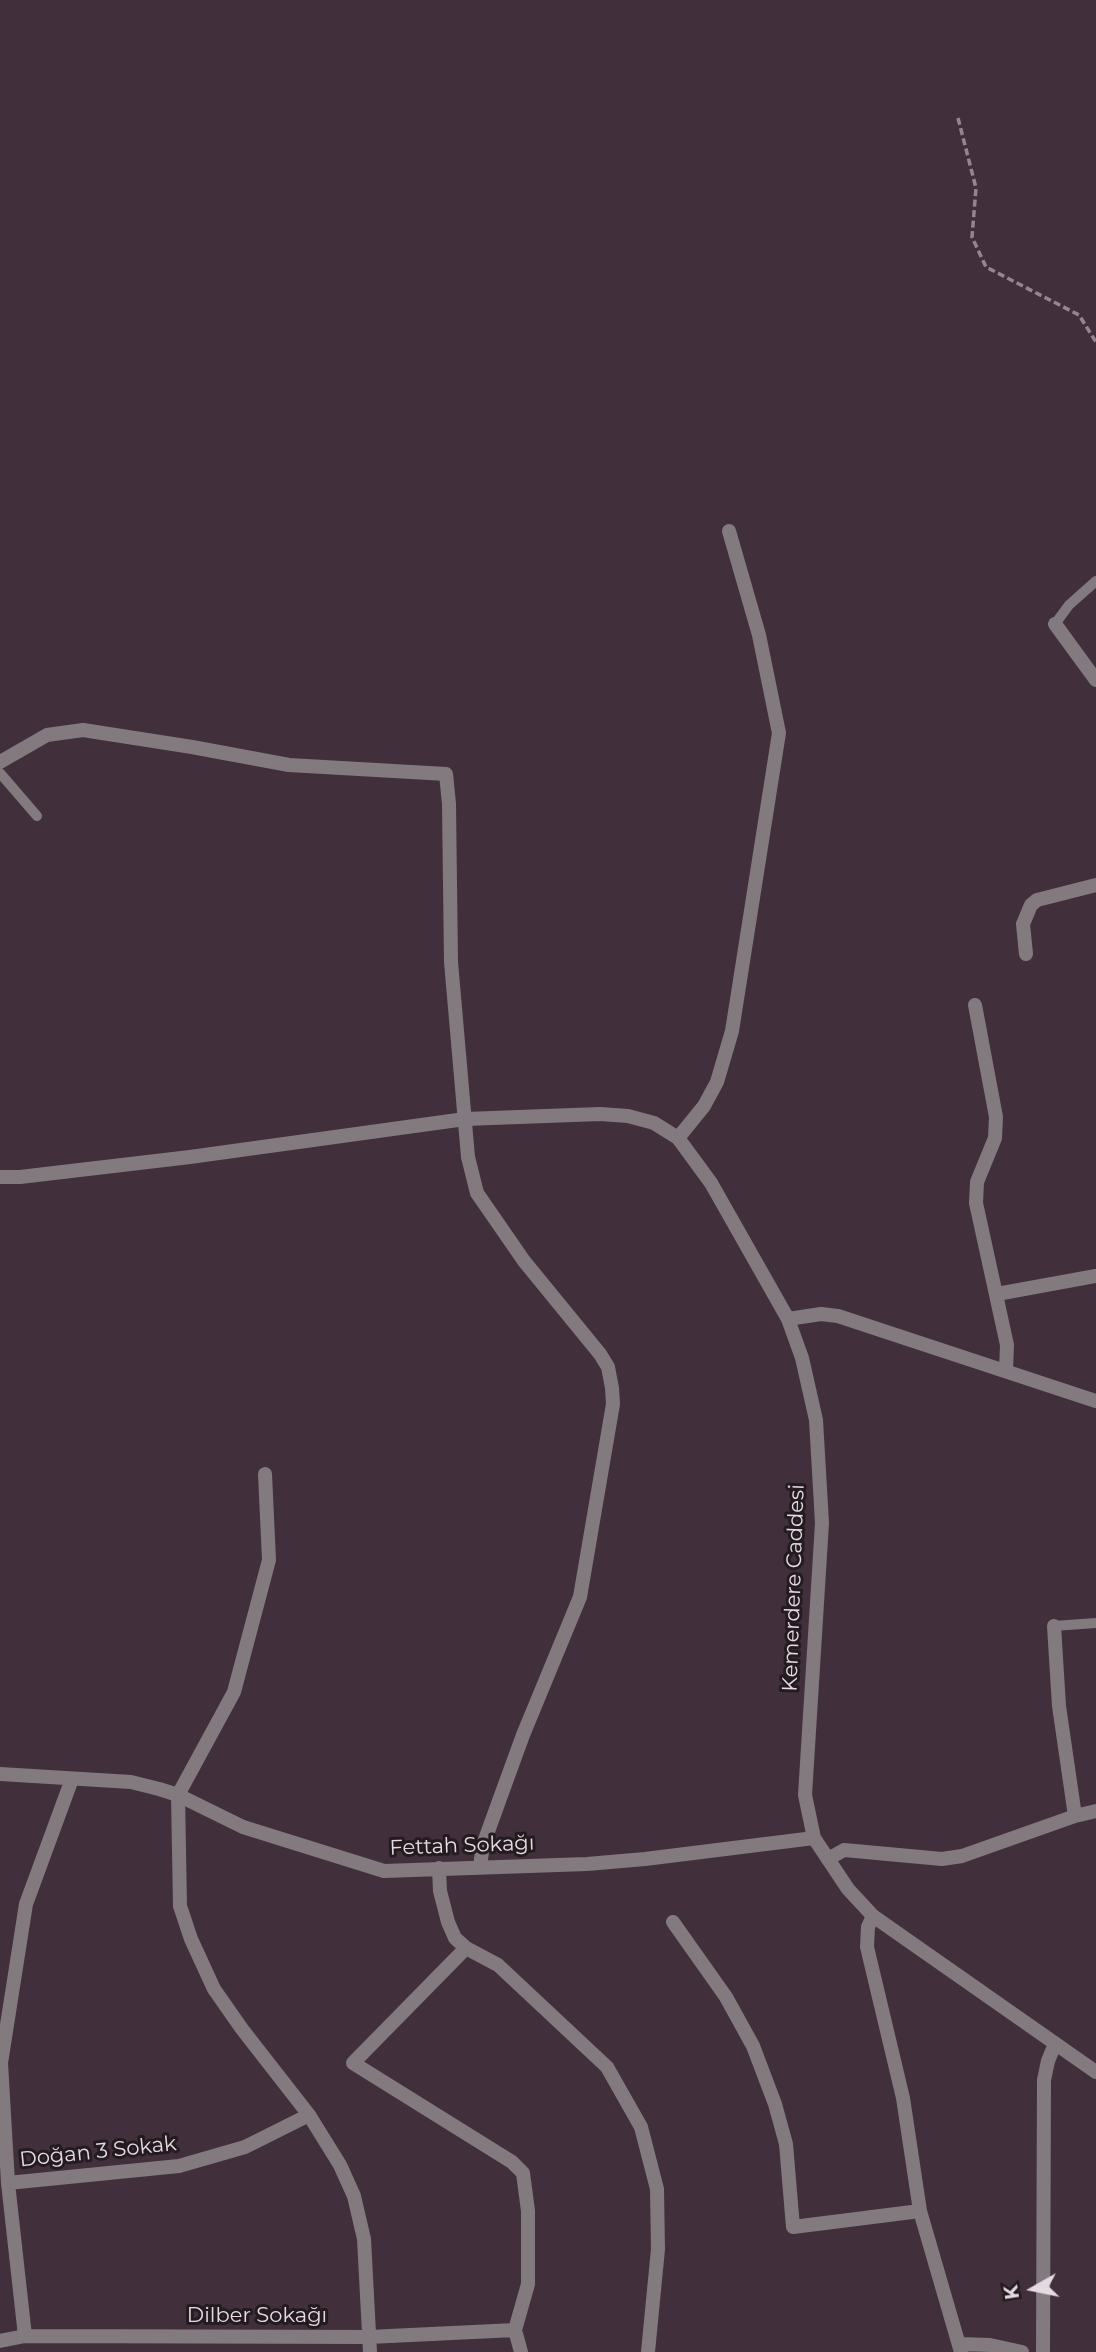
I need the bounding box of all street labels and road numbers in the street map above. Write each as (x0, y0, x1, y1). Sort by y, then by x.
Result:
street label: Kemerdere Caddesi (778, 1484, 810, 1692)
street label: Fettah Sokağı (389, 1831, 535, 1861)
street label: Doğan 3 Sokak (18, 2131, 178, 2173)
street label: Dilber Sokağı (187, 2303, 327, 2329)

